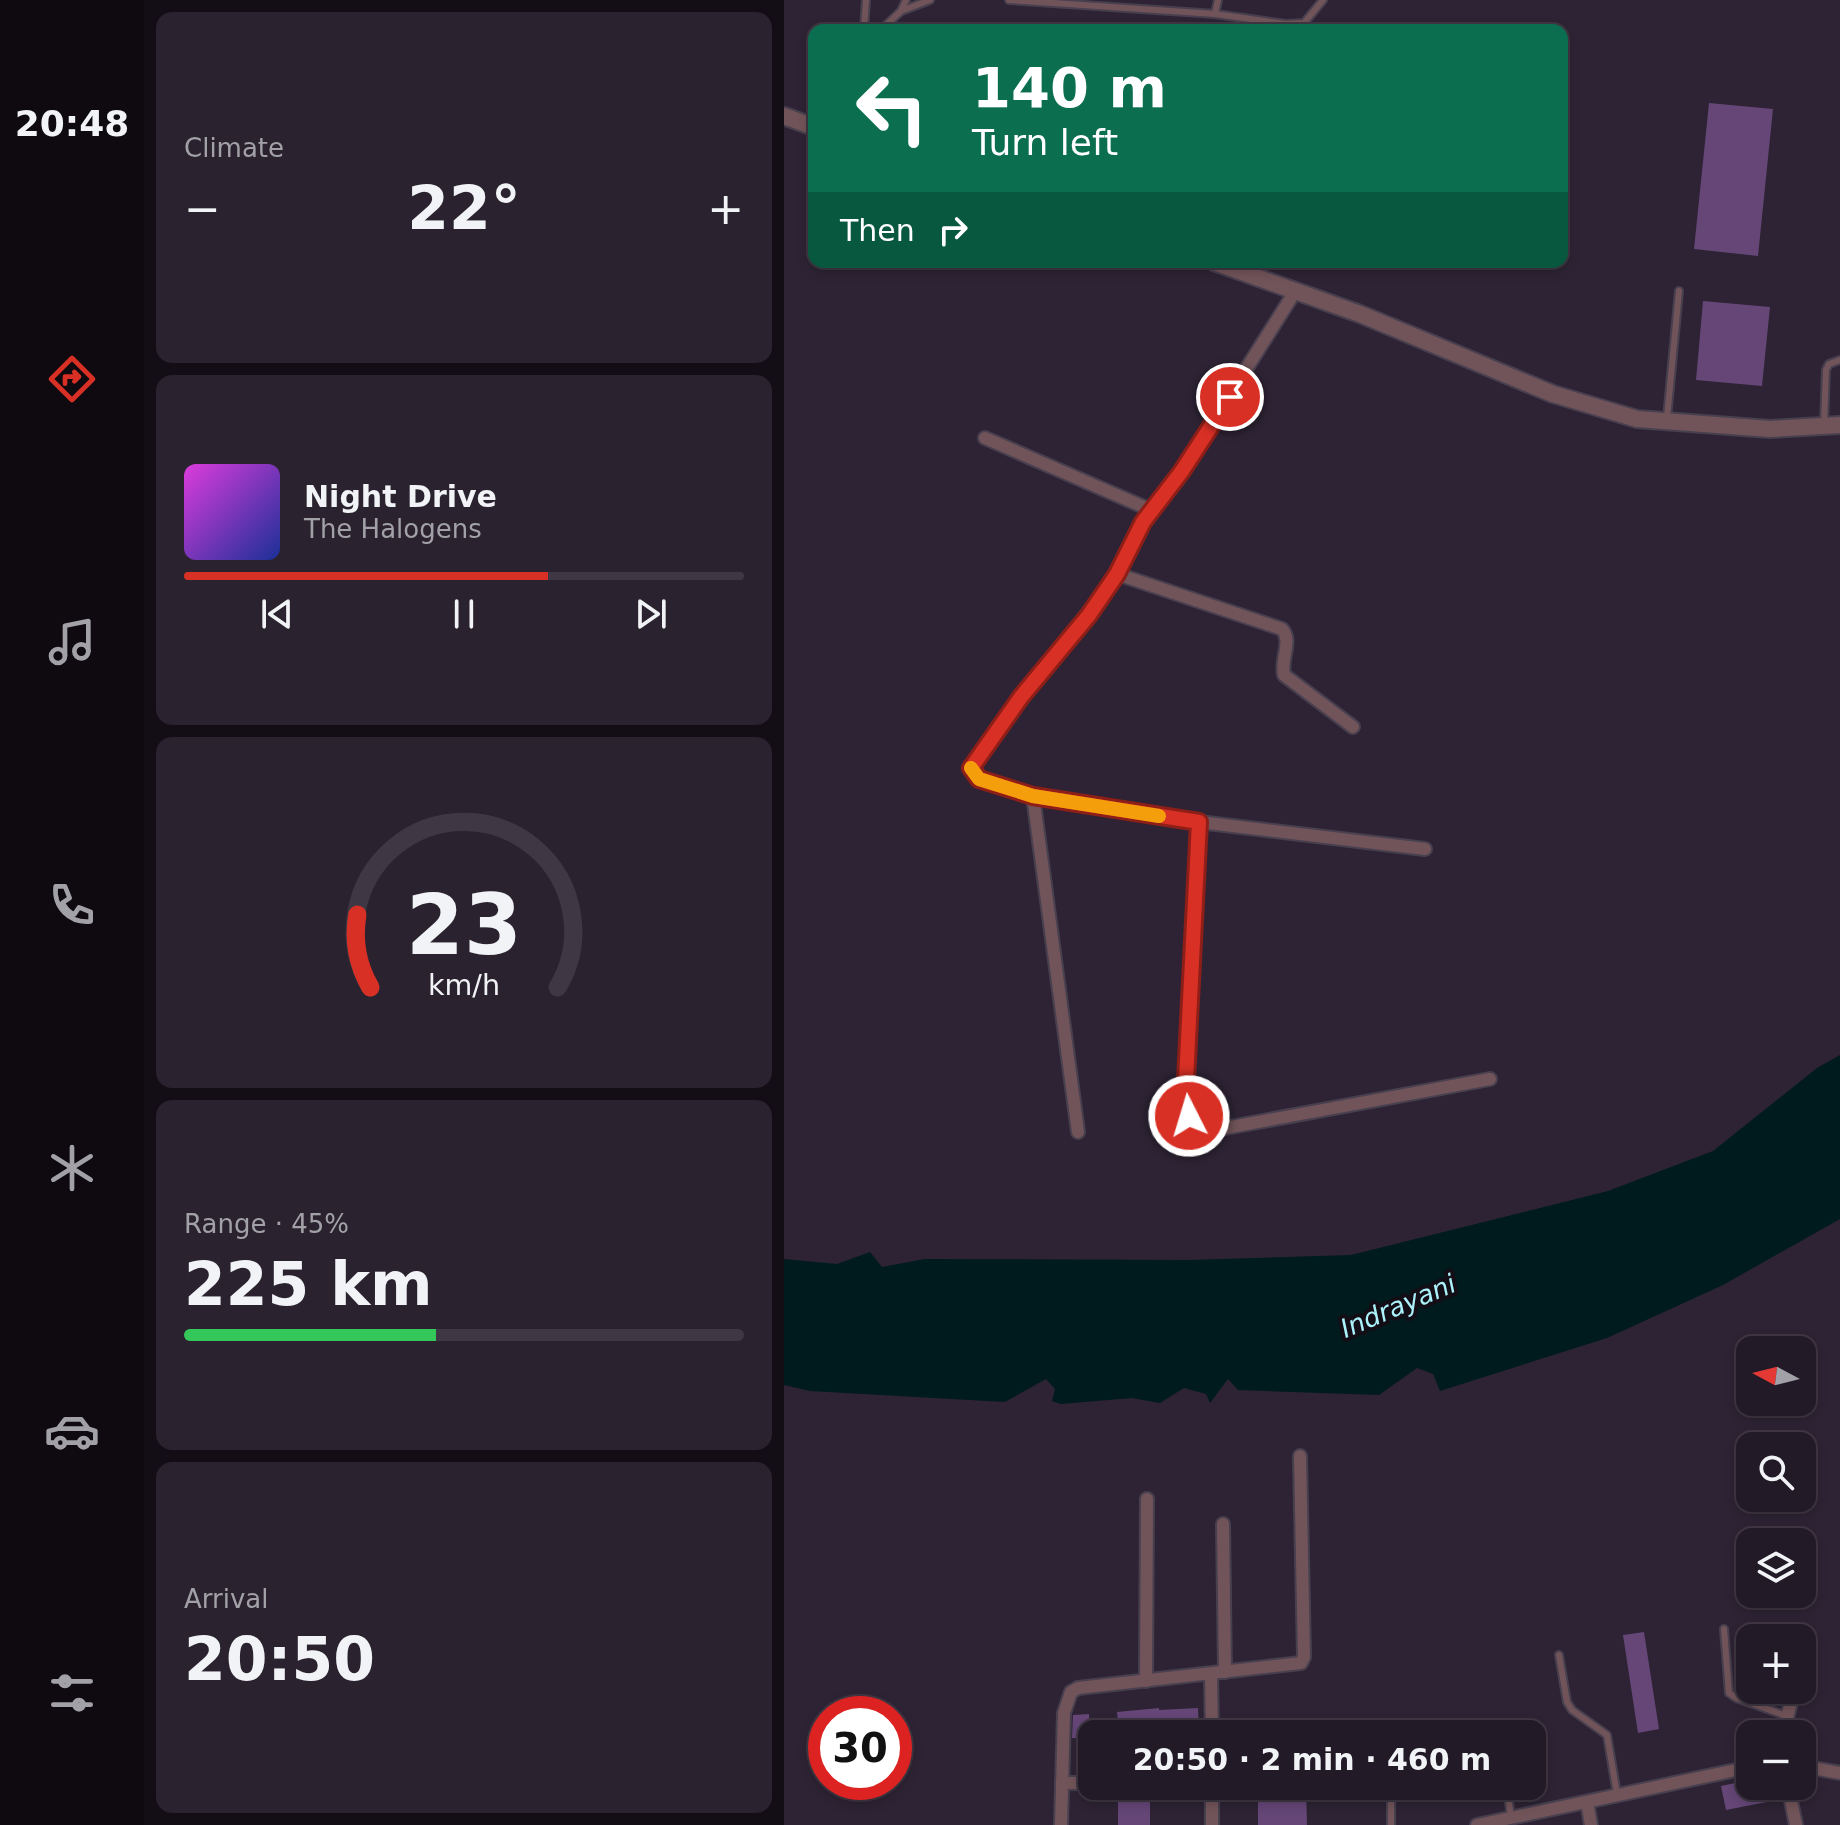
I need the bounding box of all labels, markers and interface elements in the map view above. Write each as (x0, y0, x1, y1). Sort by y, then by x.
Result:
text: 140 m (972, 55, 1167, 120)
icon: left (840, 56, 944, 160)
text: 20:48 (15, 103, 129, 144)
text: Turn left (972, 122, 1118, 163)
text: Climate (184, 133, 284, 163)
text: 22° (407, 173, 521, 243)
text: − (184, 183, 221, 234)
text: + (707, 183, 744, 234)
icon: right (931, 208, 975, 252)
text: Then (840, 213, 915, 248)
icon: directions (44, 351, 100, 407)
pin (1196, 363, 1264, 431)
icon: arrive (1208, 375, 1252, 419)
text: Night Drive (304, 479, 497, 514)
text: The Halogens (304, 514, 482, 544)
icon: previous (255, 592, 299, 636)
icon: pause (442, 592, 486, 636)
icon: next (629, 592, 673, 636)
icon: music (44, 614, 100, 670)
icon: phone (44, 877, 100, 933)
text: 23 (406, 877, 522, 974)
text: km/h (428, 969, 500, 1003)
position arrow (1147, 1074, 1231, 1158)
icon: climate (44, 1140, 100, 1196)
text: Range · 45% (184, 1209, 349, 1239)
text: 225 km (184, 1249, 433, 1319)
water label: Indrayani (1336, 1268, 1461, 1344)
north arrow (1736, 1336, 1816, 1416)
map controls (1736, 1336, 1816, 1800)
icon: car (44, 1403, 100, 1459)
button: search (1736, 1432, 1816, 1512)
button: layers (1736, 1528, 1816, 1608)
text: Arrival (184, 1584, 268, 1614)
text: 20:50 (184, 1624, 375, 1694)
button: + (1736, 1624, 1816, 1704)
icon: filters (44, 1665, 100, 1721)
speed limit sign: 30 (808, 1696, 912, 1800)
button: − (1736, 1720, 1816, 1800)
text: 20:50 · 2 min · 460 m (1133, 1742, 1491, 1777)

